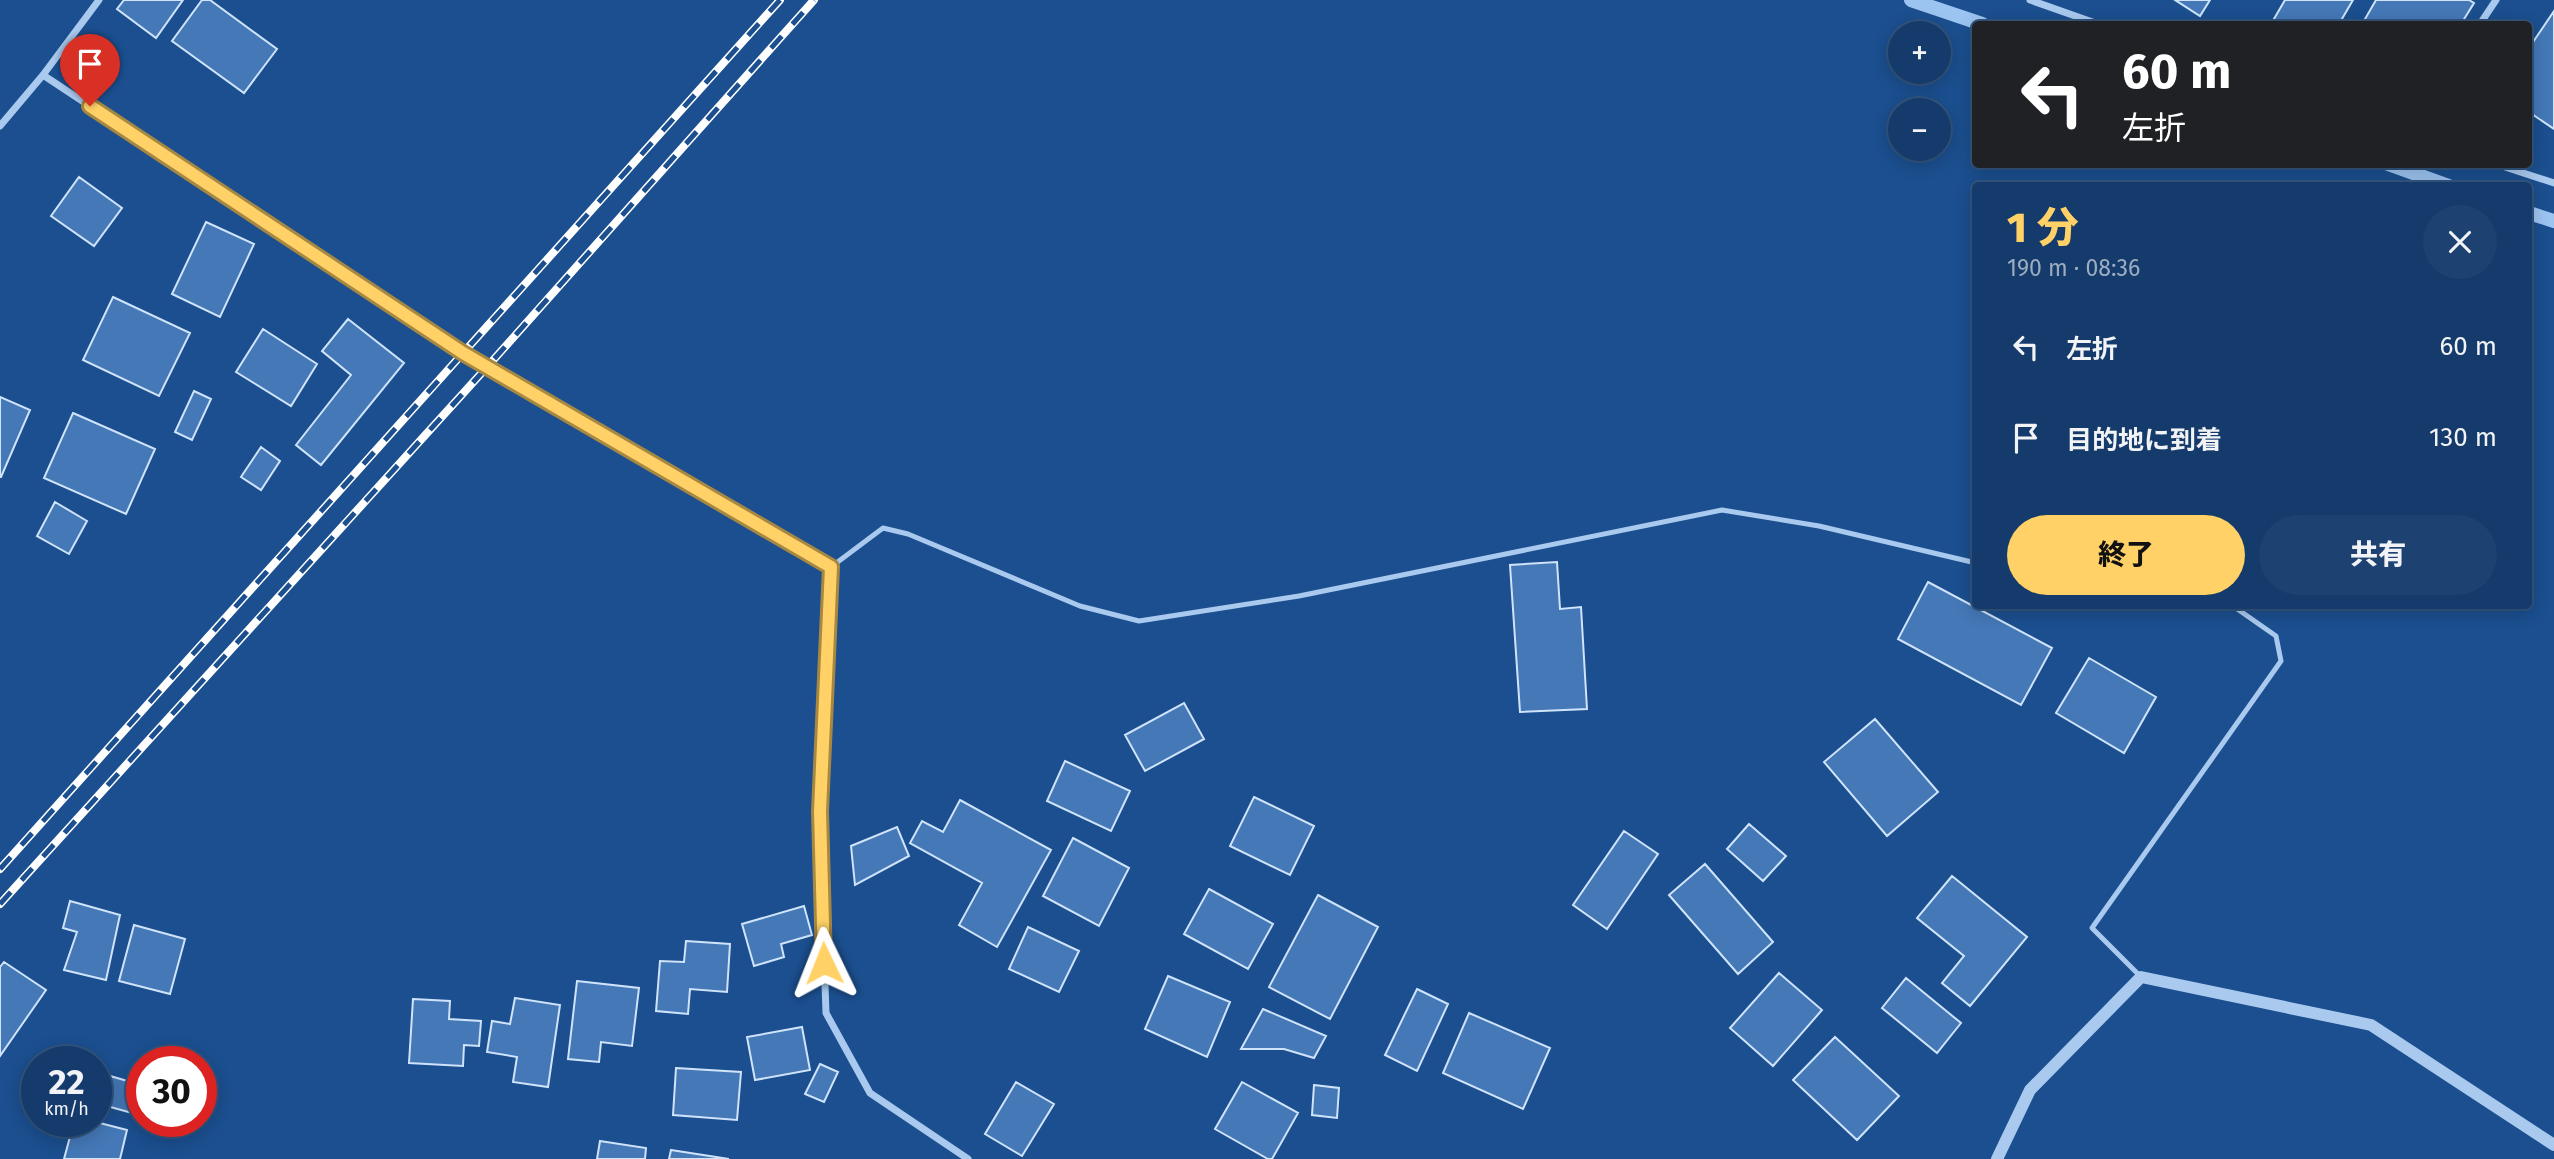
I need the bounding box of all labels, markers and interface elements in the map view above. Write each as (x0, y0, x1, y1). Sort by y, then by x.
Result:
map controls (1888, 21, 1951, 161)
button: + (1888, 21, 1951, 84)
pin (60, 34, 120, 106)
text: 60 m (2122, 42, 2231, 101)
icon: arrive (71, 45, 109, 83)
icon: left (2007, 49, 2098, 140)
button: − (1888, 98, 1951, 161)
text: 左折 (2122, 109, 2186, 147)
text: 1 分 (2007, 203, 2078, 253)
button: close (2423, 205, 2497, 279)
text: 190 m · 08:36 (2007, 254, 2140, 282)
icon: left (2007, 328, 2045, 366)
text: 60 m (2439, 331, 2497, 362)
text: 左折 (2066, 334, 2118, 365)
icon: arrive (2007, 419, 2045, 457)
text: 130 m (2429, 422, 2497, 453)
text: 目的地に到着 (2066, 425, 2222, 456)
button: 終了 (2007, 515, 2245, 595)
button: 共有 (2259, 515, 2497, 595)
position arrow (787, 926, 861, 1000)
speed limit sign: 30 (126, 1046, 217, 1137)
text: 22 (48, 1061, 85, 1103)
text: km/h (44, 1098, 89, 1120)

